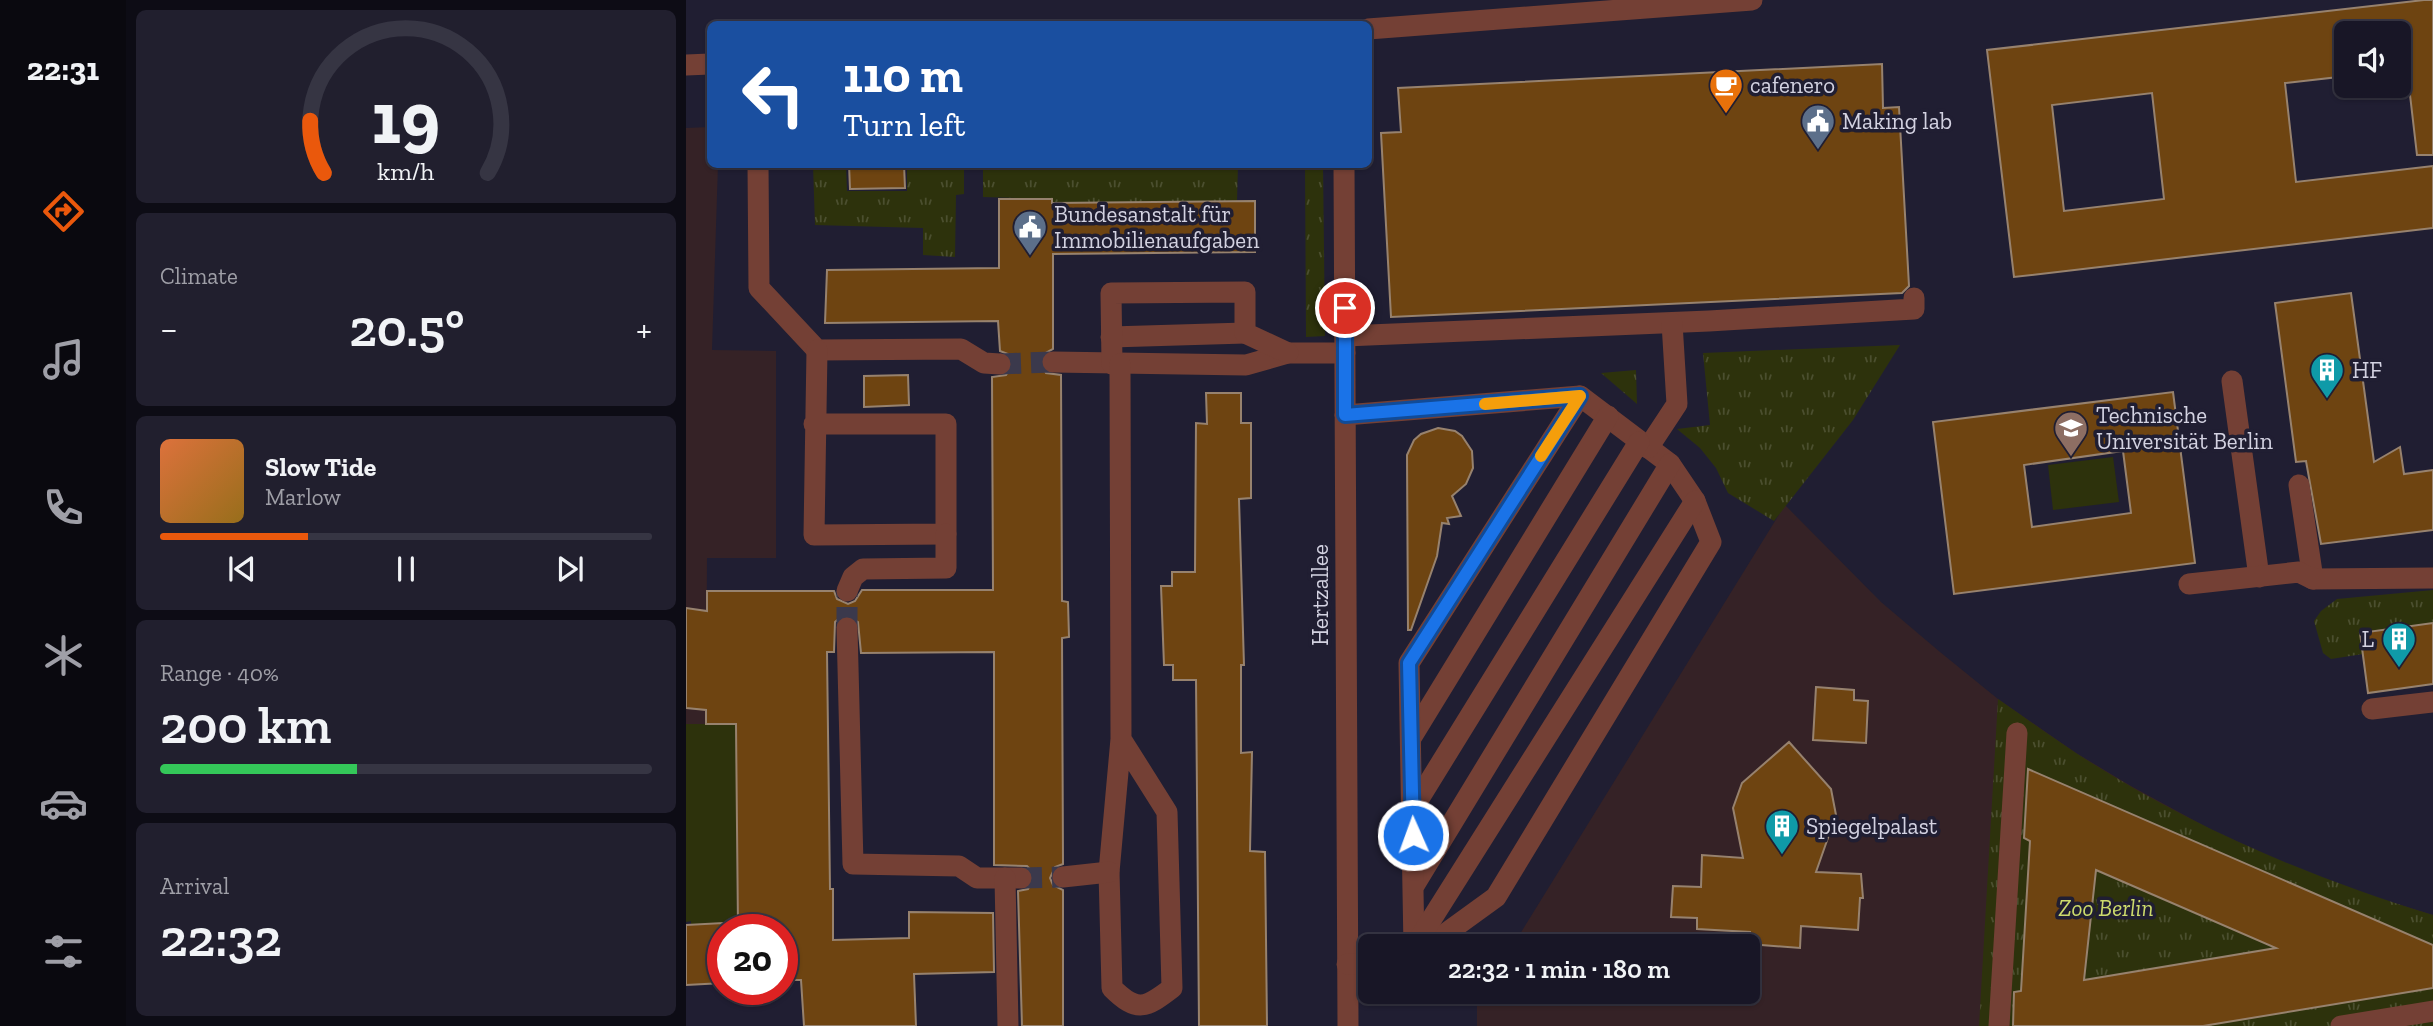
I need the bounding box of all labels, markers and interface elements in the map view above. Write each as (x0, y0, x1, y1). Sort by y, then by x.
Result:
map controls (2334, 21, 2411, 98)
button: sound (2334, 21, 2411, 98)
text: 110 m (843, 46, 963, 105)
icon: left (728, 49, 819, 140)
text: 22:31 (27, 50, 99, 88)
cafe icon: cafenero (1707, 66, 1745, 115)
place label: cafenero (1750, 71, 1835, 99)
text: 19 (372, 74, 440, 162)
public building icon: Making lab (1799, 102, 1837, 151)
text: Turn left (843, 106, 965, 144)
place label: Making lab (1842, 107, 1952, 135)
text: km/h (377, 155, 435, 185)
icon: directions (39, 187, 88, 236)
place label: Bundesanstalt für Immobilienaufgaben (1054, 200, 1259, 254)
public building icon: Bundesanstalt für Immobilienaufgaben (1011, 208, 1049, 257)
text: Climate (160, 262, 238, 290)
pin (1315, 278, 1375, 338)
icon: arrive (1326, 289, 1364, 327)
text: 20.5° (349, 297, 465, 359)
text: − (160, 306, 178, 352)
text: + (636, 306, 652, 352)
icon: music (39, 335, 88, 384)
building icon: HF (2308, 351, 2346, 400)
place label: HF (2352, 356, 2382, 384)
place label: Technische Universität Berlin (2096, 401, 2273, 455)
school or university icon: Technische Universität Berlin (2052, 409, 2090, 458)
text: Slow Tide (265, 451, 376, 483)
icon: phone (39, 483, 88, 532)
text: Marlow (265, 483, 341, 511)
street label: Hertzallee (1306, 544, 1334, 646)
icon: previous (223, 550, 261, 588)
icon: pause (387, 550, 425, 588)
icon: next (551, 550, 589, 588)
building icon: L (2380, 620, 2418, 669)
place label: L (2361, 625, 2374, 653)
icon: climate (39, 631, 88, 680)
text: Range · 40% (160, 659, 279, 687)
text: 200 km (160, 694, 331, 756)
icon: car (39, 779, 88, 828)
position arrow (1376, 798, 1450, 872)
building icon: Spiegelpalast (1763, 807, 1801, 856)
place label: Spiegelpalast (1806, 812, 1938, 840)
text: Arrival (160, 872, 229, 900)
park label: Zoo Berlin (2059, 894, 2153, 922)
text: 22:32 (160, 907, 282, 969)
speed limit sign: 20 (707, 914, 798, 1005)
icon: filters (39, 927, 88, 976)
text: 22:32 · 1 min · 180 m (1448, 953, 1670, 985)

